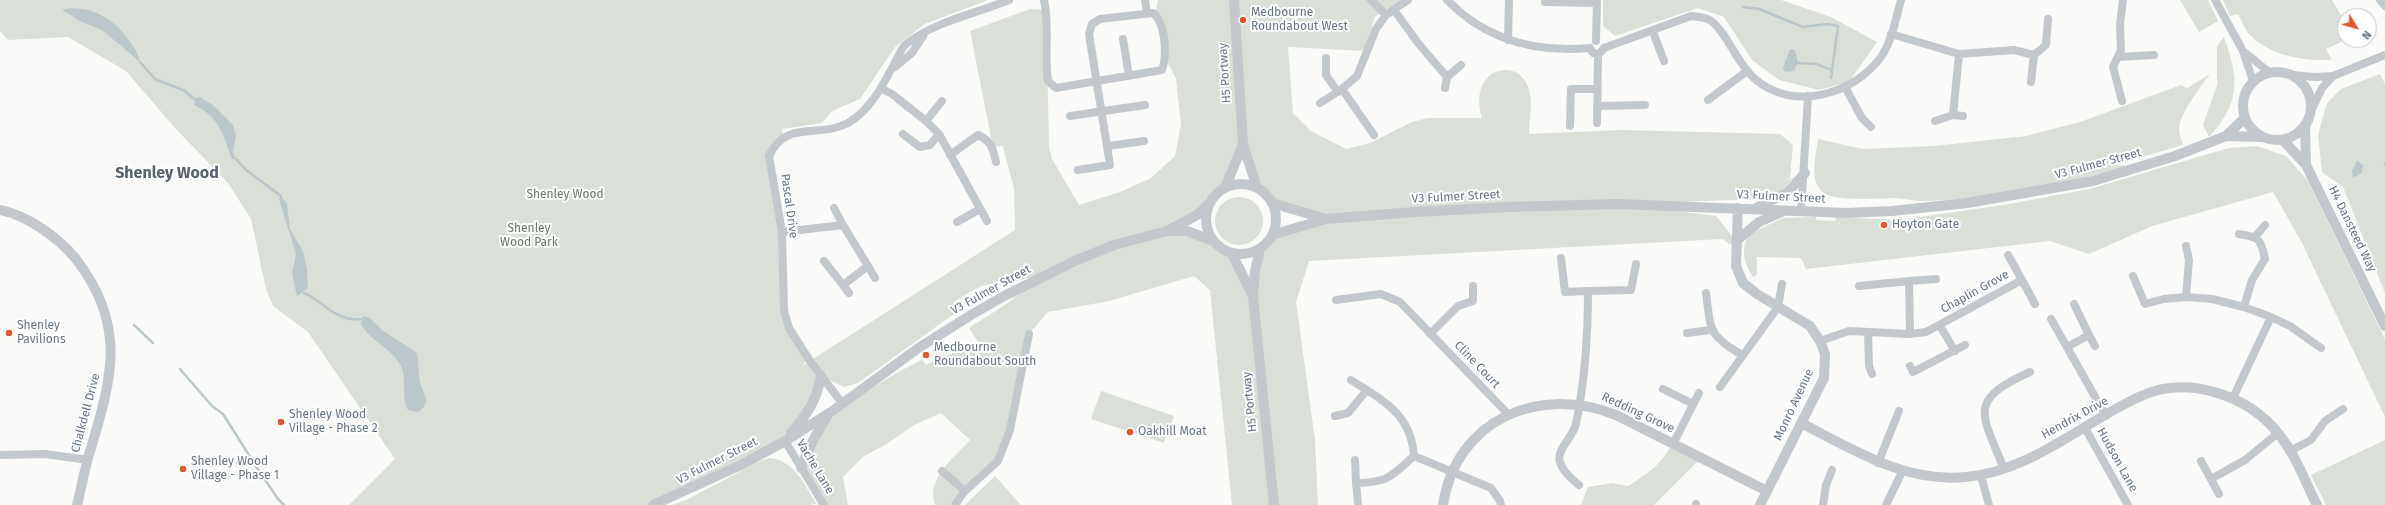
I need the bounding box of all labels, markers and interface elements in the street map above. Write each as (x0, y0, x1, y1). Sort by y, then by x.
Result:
place label: Medbourne Roundabout West (1251, 6, 1348, 34)
north arrow (2337, 8, 2377, 48)
marker: Medbourne Roundabout West (1238, 15, 1248, 25)
text: N (2359, 28, 2374, 42)
street label: H5 Portway (1216, 42, 1234, 104)
street label: V3 Fulmer Street (2053, 146, 2143, 182)
district label: Shenley Wood (115, 164, 219, 184)
street label: Pascal Drive (777, 173, 801, 239)
street label: H4 Dansteed Way (2325, 184, 2379, 274)
street label: V3 Fulmer Street (1411, 187, 1501, 207)
street label: V3 Fulmer Street (1736, 187, 1826, 207)
park label: Shenley Wood (526, 188, 604, 202)
place label: Hoyton Gate (1892, 218, 1959, 232)
marker: Hoyton Gate (1879, 220, 1889, 230)
park label: Shenley Wood Park (500, 222, 558, 250)
street label: V3 Fulmer Street (949, 262, 1033, 318)
street label: Chaplin Grove (1938, 267, 2012, 317)
place label: Shenley Pavilions (17, 319, 65, 347)
marker: Shenley Pavilions (4, 328, 14, 338)
street label: Cline Court (1451, 339, 1503, 391)
place label: Medbourne Roundabout South (934, 341, 1036, 369)
marker: Medbourne Roundabout South (921, 350, 931, 360)
street label: Monro Avenue (1771, 367, 1817, 443)
street label: H5 Portway (1240, 371, 1260, 433)
street label: Chalkdell Drive (68, 372, 104, 454)
street label: Redding Grove (1599, 390, 1677, 436)
street label: Hendrix Drive (2039, 394, 2111, 442)
place label: Shenley Wood Village - Phase 2 (289, 408, 378, 436)
marker: Shenley Wood Village - Phase 2 (276, 417, 286, 427)
place label: Oakhill Moat (1138, 425, 1207, 439)
street label: Hudson Lane (2093, 425, 2141, 495)
marker: Oakhill Moat (1125, 427, 1135, 437)
street label: V3 Fulmer Street (674, 434, 760, 488)
street label: Vache Lane (793, 437, 837, 497)
place label: Shenley Wood Village - Phase 1 (191, 455, 279, 483)
marker: Shenley Wood Village - Phase 1 (178, 464, 188, 474)

